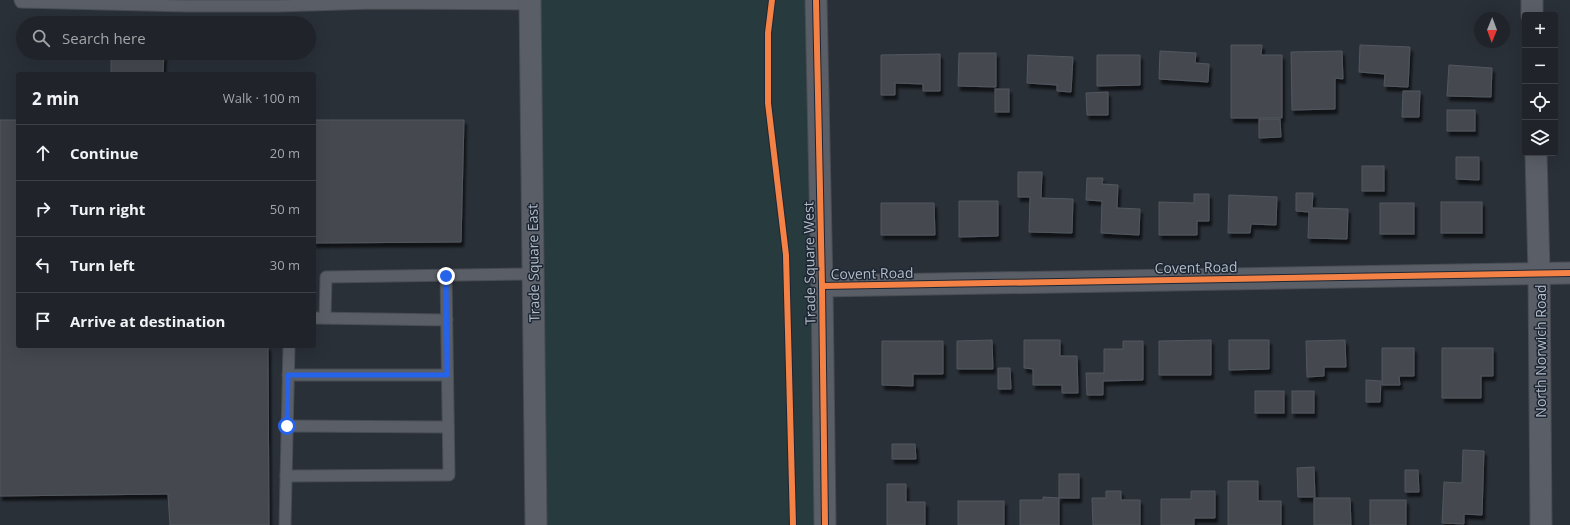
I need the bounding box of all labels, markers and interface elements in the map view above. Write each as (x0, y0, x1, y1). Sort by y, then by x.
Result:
north arrow (1474, 12, 1510, 48)
map controls (1522, 12, 1558, 156)
button: + (1522, 12, 1558, 48)
search box (16, 16, 316, 60)
icon: search (30, 27, 52, 49)
text: Search here (62, 28, 146, 48)
button: − (1522, 48, 1558, 84)
button: locate (1522, 84, 1558, 120)
text: 2 min (32, 87, 79, 110)
text: Walk · 100 m (223, 89, 300, 107)
button: layers (1522, 120, 1558, 156)
icon: ahead (32, 142, 54, 164)
text: Continue (70, 143, 138, 163)
text: 20 m (270, 144, 300, 162)
icon: right (32, 198, 54, 220)
text: Turn right (70, 199, 145, 219)
text: 50 m (270, 200, 300, 218)
street label: Trade Square West (798, 201, 820, 325)
street label: Trade Square East (522, 204, 544, 322)
icon: left (32, 254, 54, 276)
text: Turn left (70, 255, 135, 275)
text: 30 m (270, 256, 300, 274)
street label: Covent Road (1154, 257, 1238, 277)
street label: Covent Road (830, 263, 914, 283)
route end (437, 267, 455, 285)
street label: North Norwich Road (1531, 284, 1550, 418)
icon: arrive (32, 310, 54, 332)
text: Arrive at destination (70, 311, 225, 331)
route start (278, 417, 296, 435)

